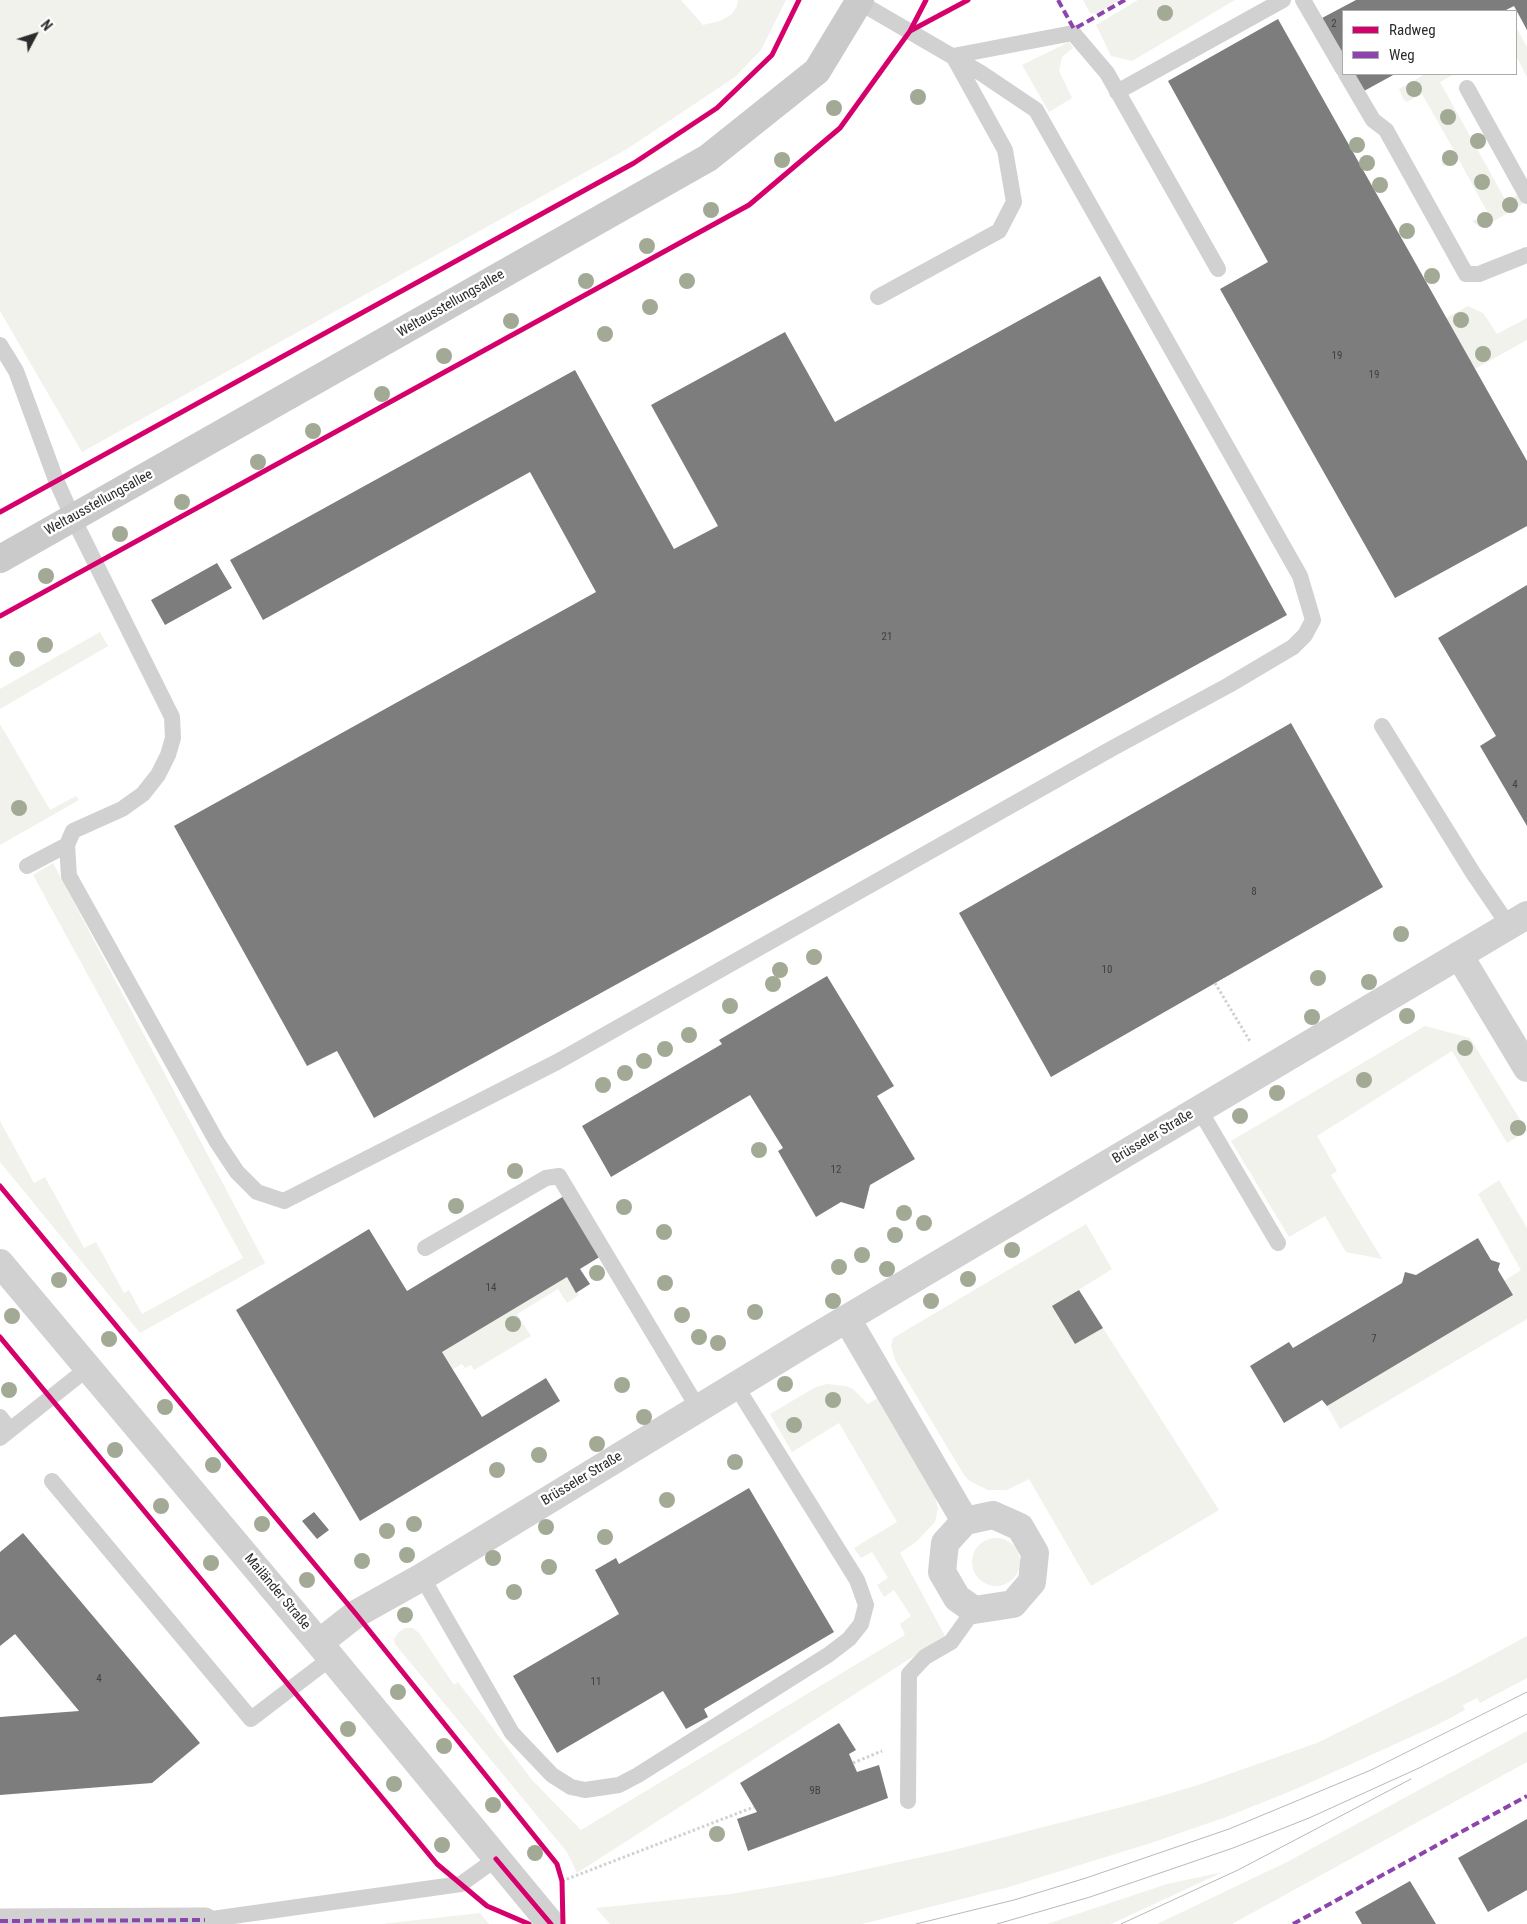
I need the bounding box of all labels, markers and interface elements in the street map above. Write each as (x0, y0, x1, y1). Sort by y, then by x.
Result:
north arrow (10, 10, 60, 60)
legend (1342, 10, 1517, 75)
text: N (38, 17, 55, 34)
house number: 2 (1331, 17, 1337, 31)
text: Radweg (1389, 21, 1436, 39)
text: Weg (1389, 46, 1415, 64)
street label: Weltausstellungsallee (394, 267, 508, 341)
house number: 19 (1332, 349, 1342, 363)
house number: 19 (1369, 368, 1379, 382)
street label: Weltausstellungsallee (42, 466, 156, 540)
house number: 21 (882, 630, 892, 644)
house number: 4 (1512, 778, 1518, 792)
house number: 8 (1251, 885, 1257, 899)
house number: 10 (1102, 963, 1112, 977)
street label: Brüsseler Straße (1110, 1106, 1196, 1168)
house number: 12 (831, 1163, 841, 1177)
house number: 14 (486, 1281, 496, 1295)
house number: 7 (1371, 1332, 1377, 1346)
street label: Brüsseler Straße (539, 1448, 625, 1510)
street label: Mailänder Straße (240, 1551, 314, 1633)
house number: 4 (96, 1672, 102, 1686)
house number: 11 (591, 1675, 601, 1689)
house number: 9B (809, 1784, 821, 1798)

